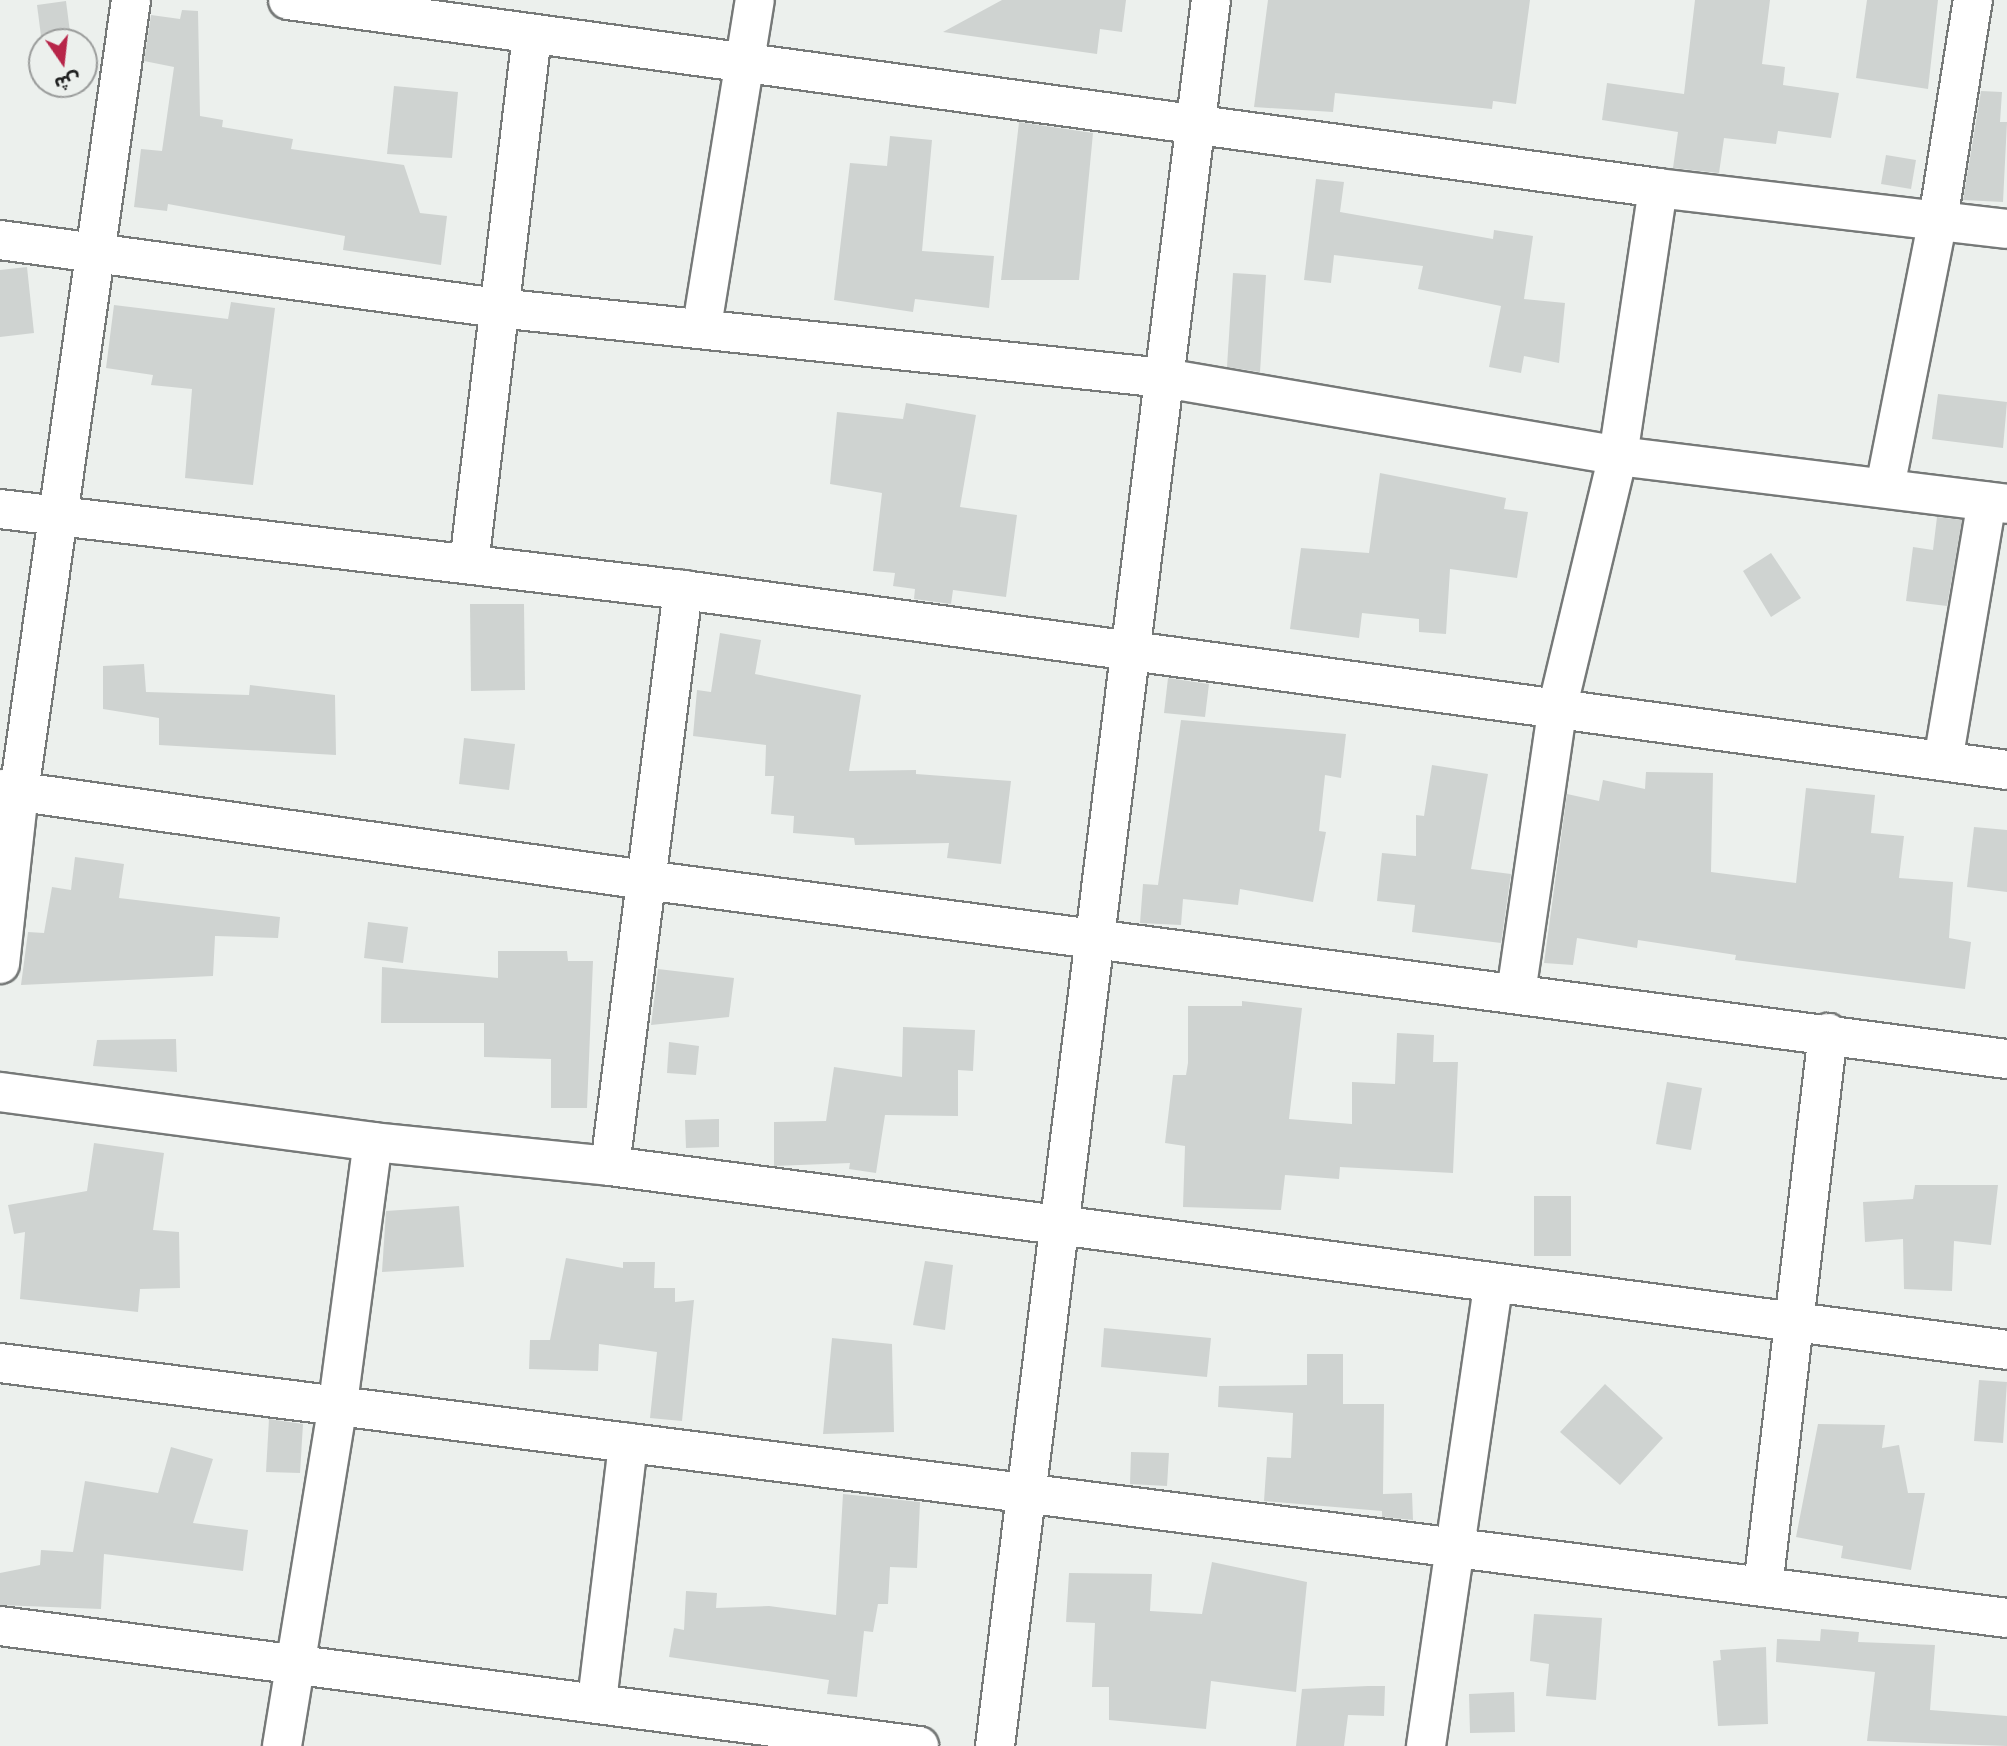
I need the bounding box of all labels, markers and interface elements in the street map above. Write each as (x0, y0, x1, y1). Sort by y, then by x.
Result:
north arrow (28, 28, 98, 98)
text: ش (52, 68, 83, 95)

